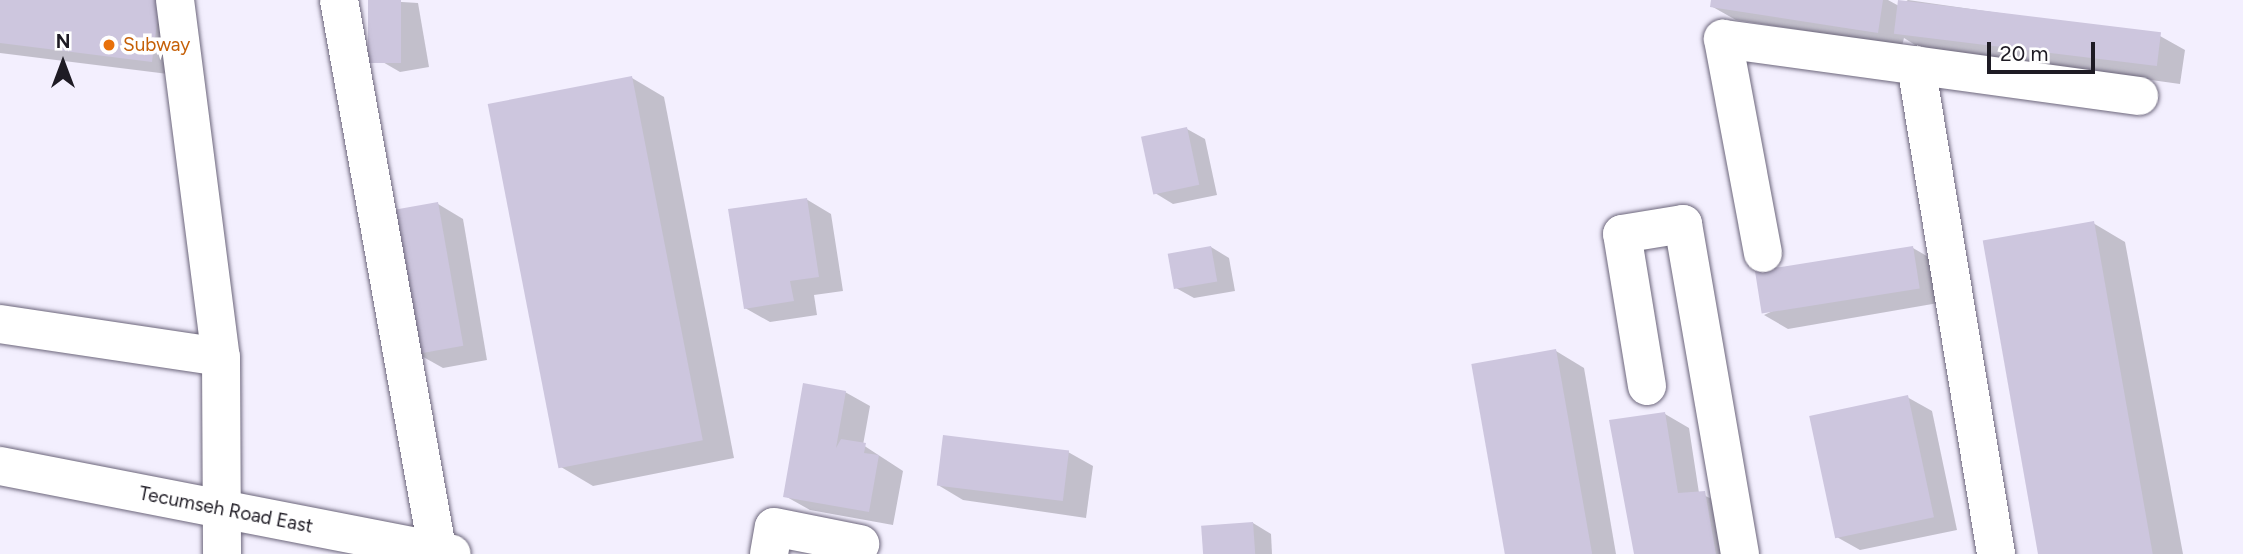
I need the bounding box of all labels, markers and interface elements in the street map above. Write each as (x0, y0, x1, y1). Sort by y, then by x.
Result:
north arrow (28, 28, 98, 98)
scale bar (1991, 28, 2100, 72)
text: N (56, 30, 70, 53)
place label: Subway (123, 34, 190, 56)
marker: Subway (101, 37, 117, 53)
text: 20 m (2000, 41, 2048, 66)
street label: Tecumseh Road East (137, 482, 315, 538)

